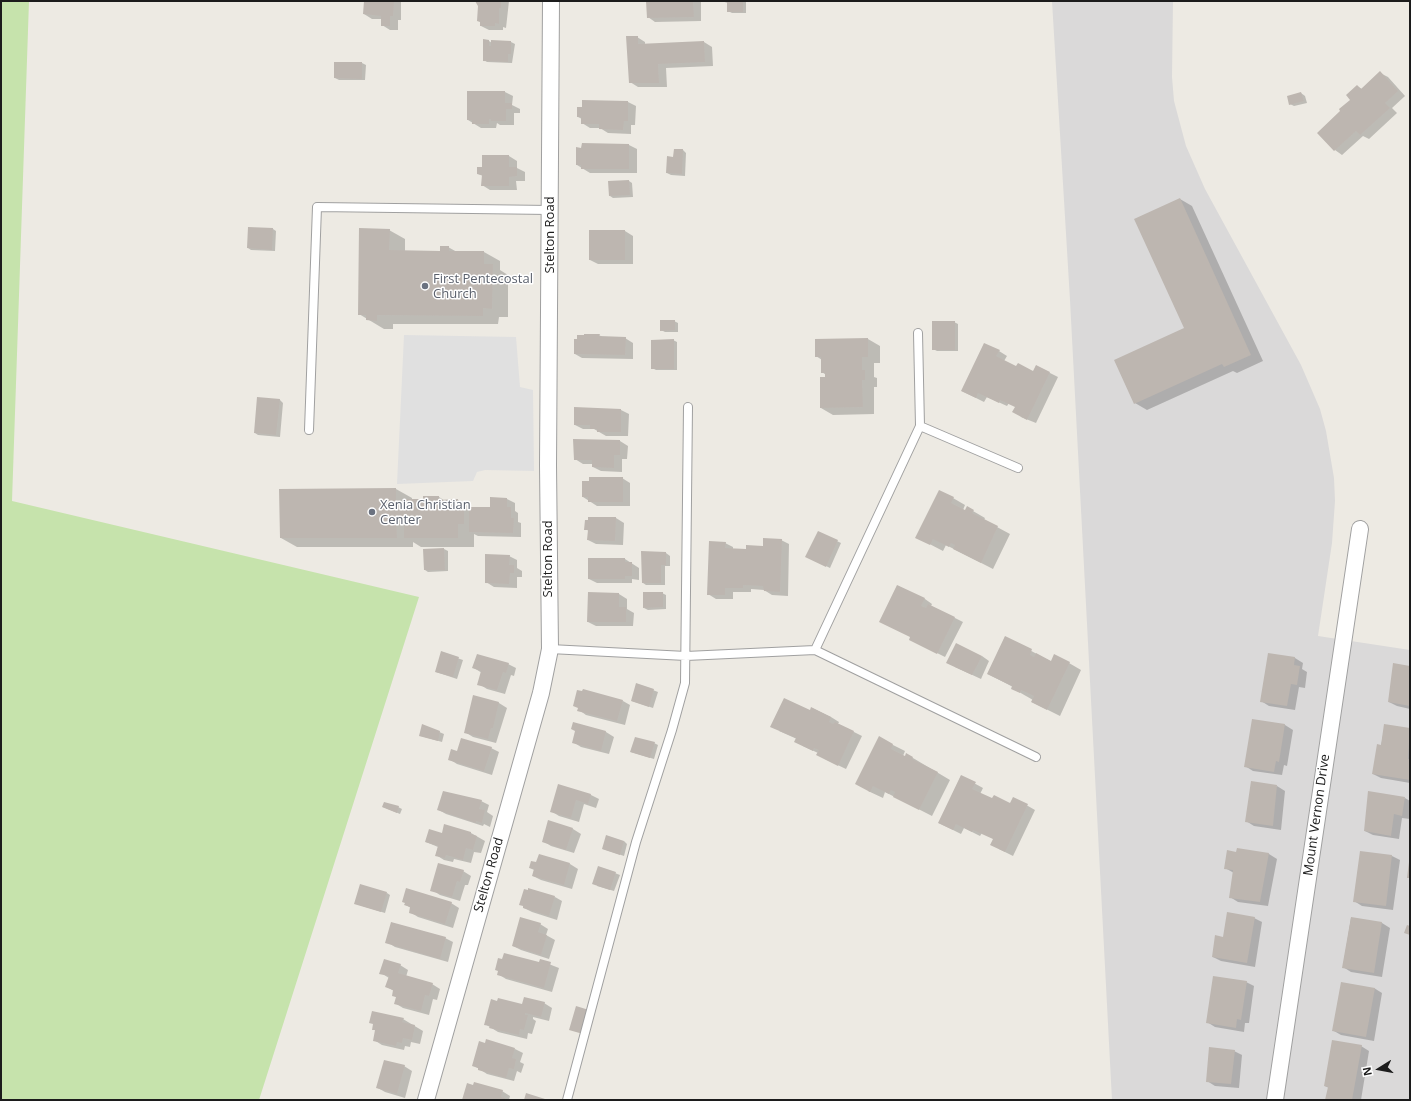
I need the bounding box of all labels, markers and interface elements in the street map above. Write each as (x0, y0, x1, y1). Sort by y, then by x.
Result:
street label: Stelton Road (542, 196, 558, 274)
place label: First Pentecostal Church (433, 271, 533, 302)
marker: First Pentecostal Church (420, 281, 430, 291)
place label: Xenia Christian Center (380, 497, 471, 528)
marker: Xenia Christian Center (367, 507, 377, 517)
street label: Stelton Road (540, 520, 556, 598)
street label: Mount Vernon Drive (1301, 753, 1333, 877)
street label: Stelton Road (471, 836, 507, 914)
north arrow (1359, 1049, 1399, 1089)
text: N (1359, 1066, 1375, 1077)

